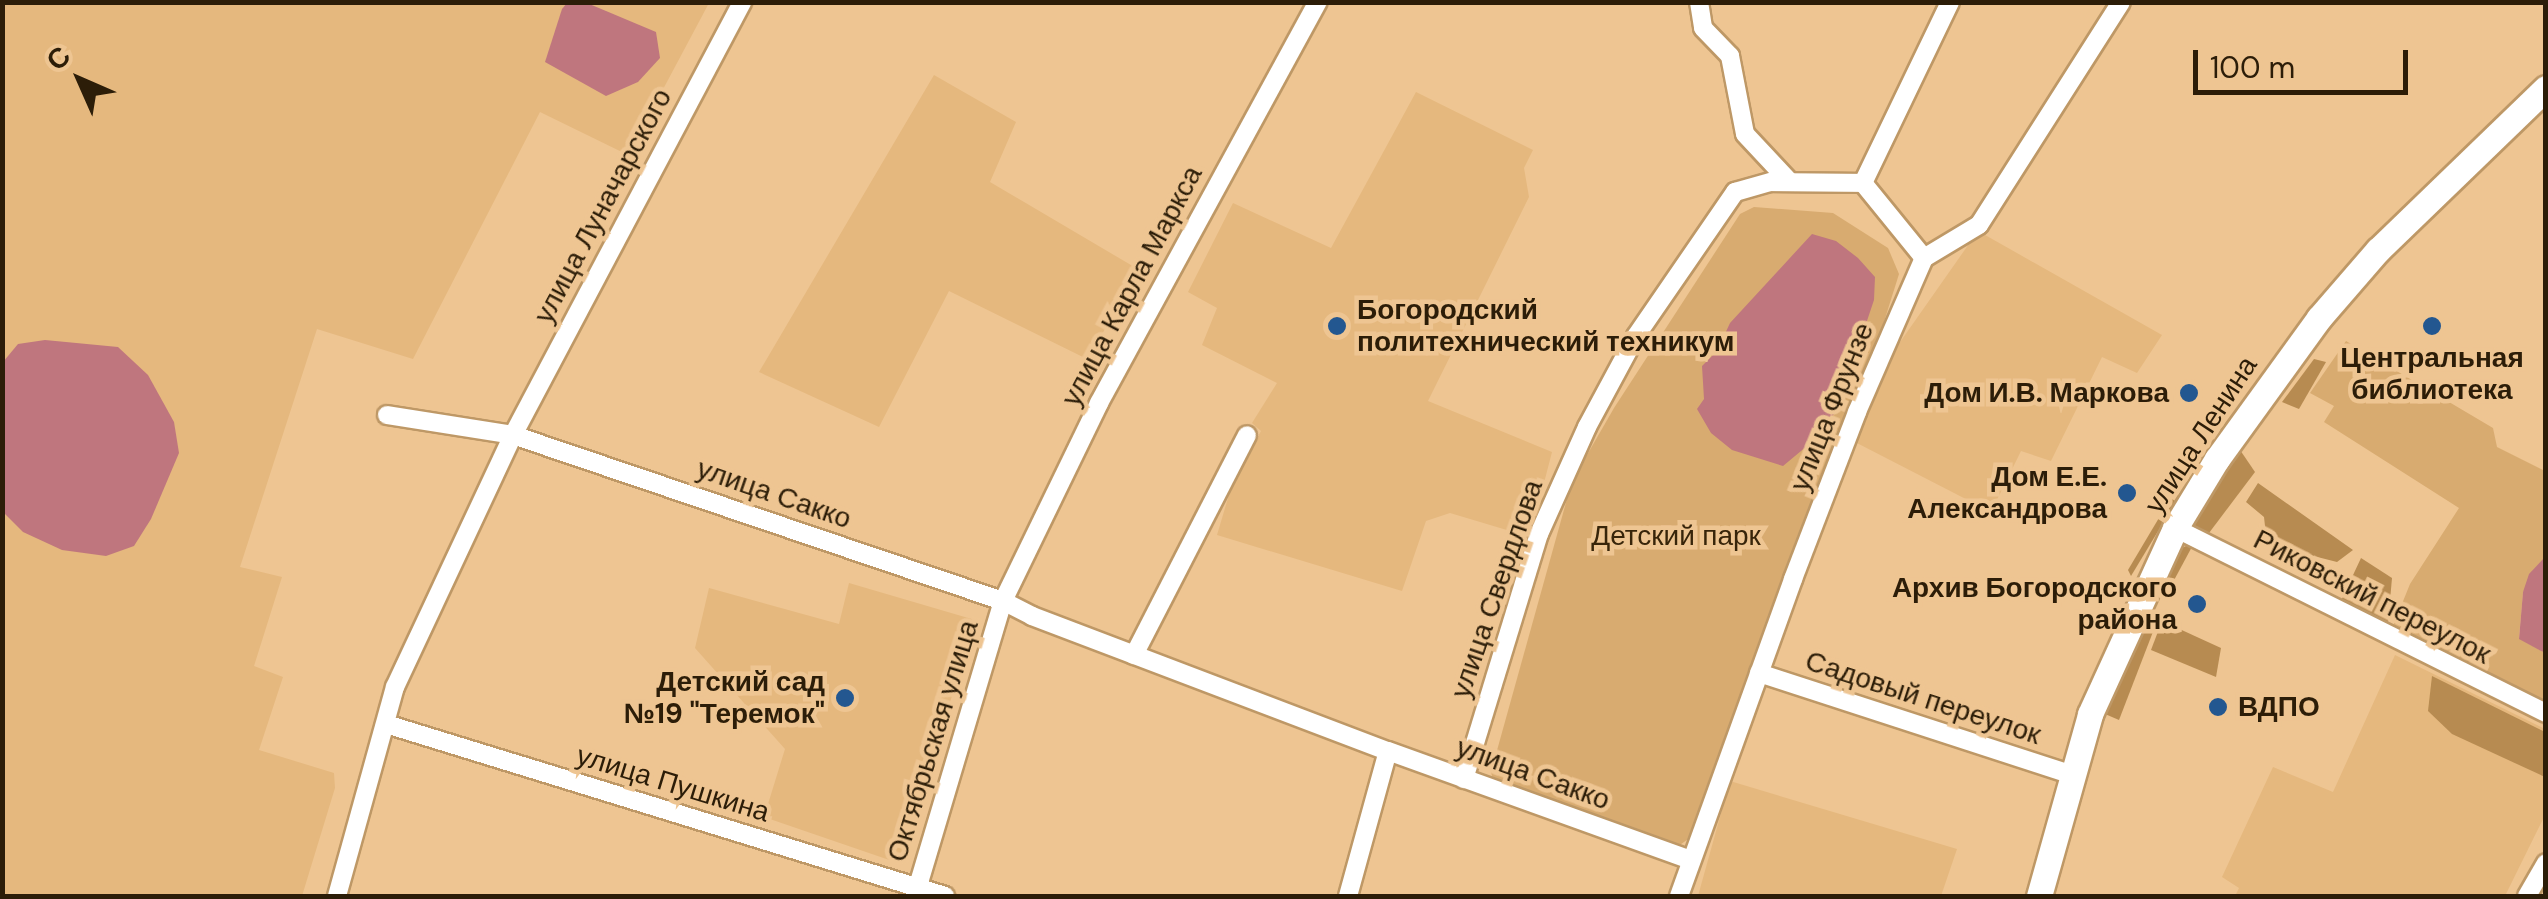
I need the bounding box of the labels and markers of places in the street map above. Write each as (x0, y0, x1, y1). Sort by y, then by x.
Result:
place label: Богородский политехнический техникум (1357, 293, 1735, 359)
marker: Богородский политехнический техникум (1326, 315, 1348, 337)
marker: Центральная библиотека (2421, 315, 2443, 337)
place label: Центральная библиотека (2340, 341, 2524, 407)
place label: Дом И.В. Маркова (1924, 376, 2169, 410)
marker: Дом И.В. Маркова (2178, 382, 2200, 404)
place label: Дом Е.Е. Александрова (1907, 460, 2107, 526)
marker: Дом Е.Е. Александрова (2116, 482, 2138, 504)
place label: Архив Богородского района (1892, 571, 2177, 637)
marker: Архив Богородского района (2186, 593, 2208, 615)
place label: Детский сад №19 "Теремок" (624, 665, 825, 731)
marker: Детский сад №19 "Теремок" (834, 687, 856, 709)
place label: ВДПО (2238, 690, 2320, 724)
marker: ВДПО (2207, 696, 2229, 718)

